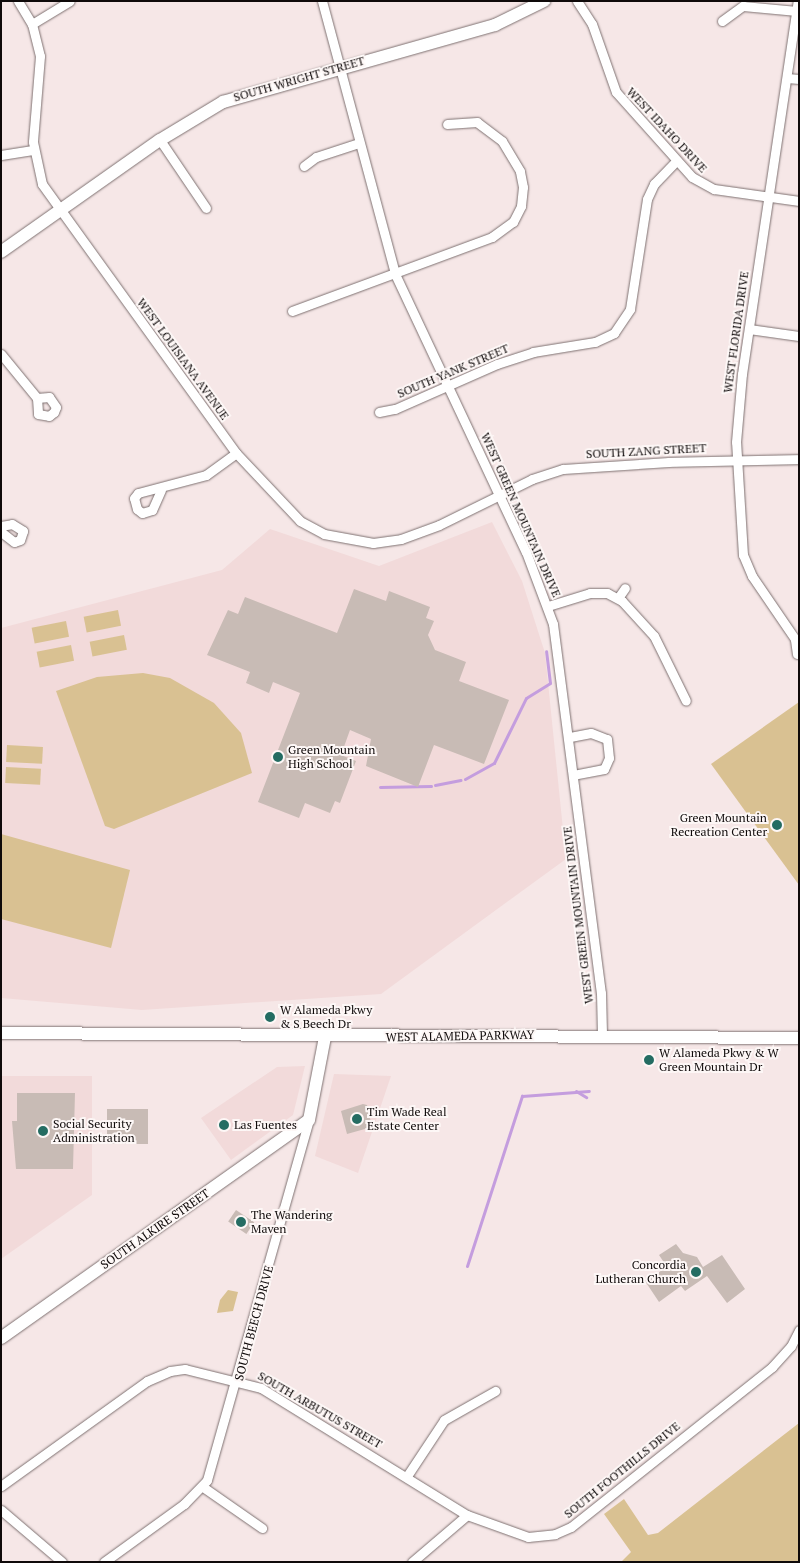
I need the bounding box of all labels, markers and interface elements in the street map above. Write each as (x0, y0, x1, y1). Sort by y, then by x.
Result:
street label: SOUTH WRIGHT STREET (232, 53, 366, 105)
street label: WEST IDAHO DRIVE (624, 84, 710, 176)
street label: WEST FLORIDA DRIVE (720, 270, 752, 394)
street label: WEST LOUISIANA AVENUE (134, 295, 232, 423)
street label: SOUTH YANK STREET (395, 341, 511, 401)
street label: WEST GREEN MOUNTAIN DRIVE (478, 430, 564, 600)
street label: SOUTH ZANG STREET (585, 441, 707, 461)
place label: Green Mountain High School (288, 743, 375, 771)
marker: Green Mountain High School (272, 751, 284, 763)
place label: Green Mountain Recreation Center (671, 811, 767, 839)
marker: Green Mountain Recreation Center (771, 819, 783, 831)
street label: WEST GREEN MOUNTAIN DRIVE (560, 825, 596, 1005)
place label: W Alameda Pkwy & S Beech Dr (280, 1003, 373, 1031)
marker: W Alameda Pkwy & S Beech Dr (264, 1011, 276, 1023)
street label: WEST ALAMEDA PARKWAY (385, 1028, 535, 1044)
place label: W Alameda Pkwy & W Green Mountain Dr (659, 1046, 779, 1074)
marker: W Alameda Pkwy & W Green Mountain Dr (643, 1054, 655, 1066)
place label: Tim Wade Real Estate Center (367, 1105, 447, 1133)
marker: Tim Wade Real Estate Center (351, 1113, 363, 1125)
place label: Social Security Administration (53, 1117, 135, 1145)
place label: Las Fuentes (234, 1118, 297, 1132)
marker: Las Fuentes (218, 1119, 230, 1131)
marker: Social Security Administration (37, 1125, 49, 1137)
street label: SOUTH ALKIRE STREET (98, 1186, 212, 1272)
place label: The Wandering Maven (251, 1208, 332, 1236)
marker: The Wandering Maven (235, 1216, 247, 1228)
place label: Concordia Lutheran Church (595, 1258, 686, 1286)
street label: SOUTH BEECH DRIVE (232, 1264, 276, 1382)
marker: Concordia Lutheran Church (690, 1266, 702, 1278)
street label: SOUTH ARBUTUS STREET (255, 1368, 385, 1452)
street label: SOUTH FOOTHILLS DRIVE (561, 1419, 683, 1521)

